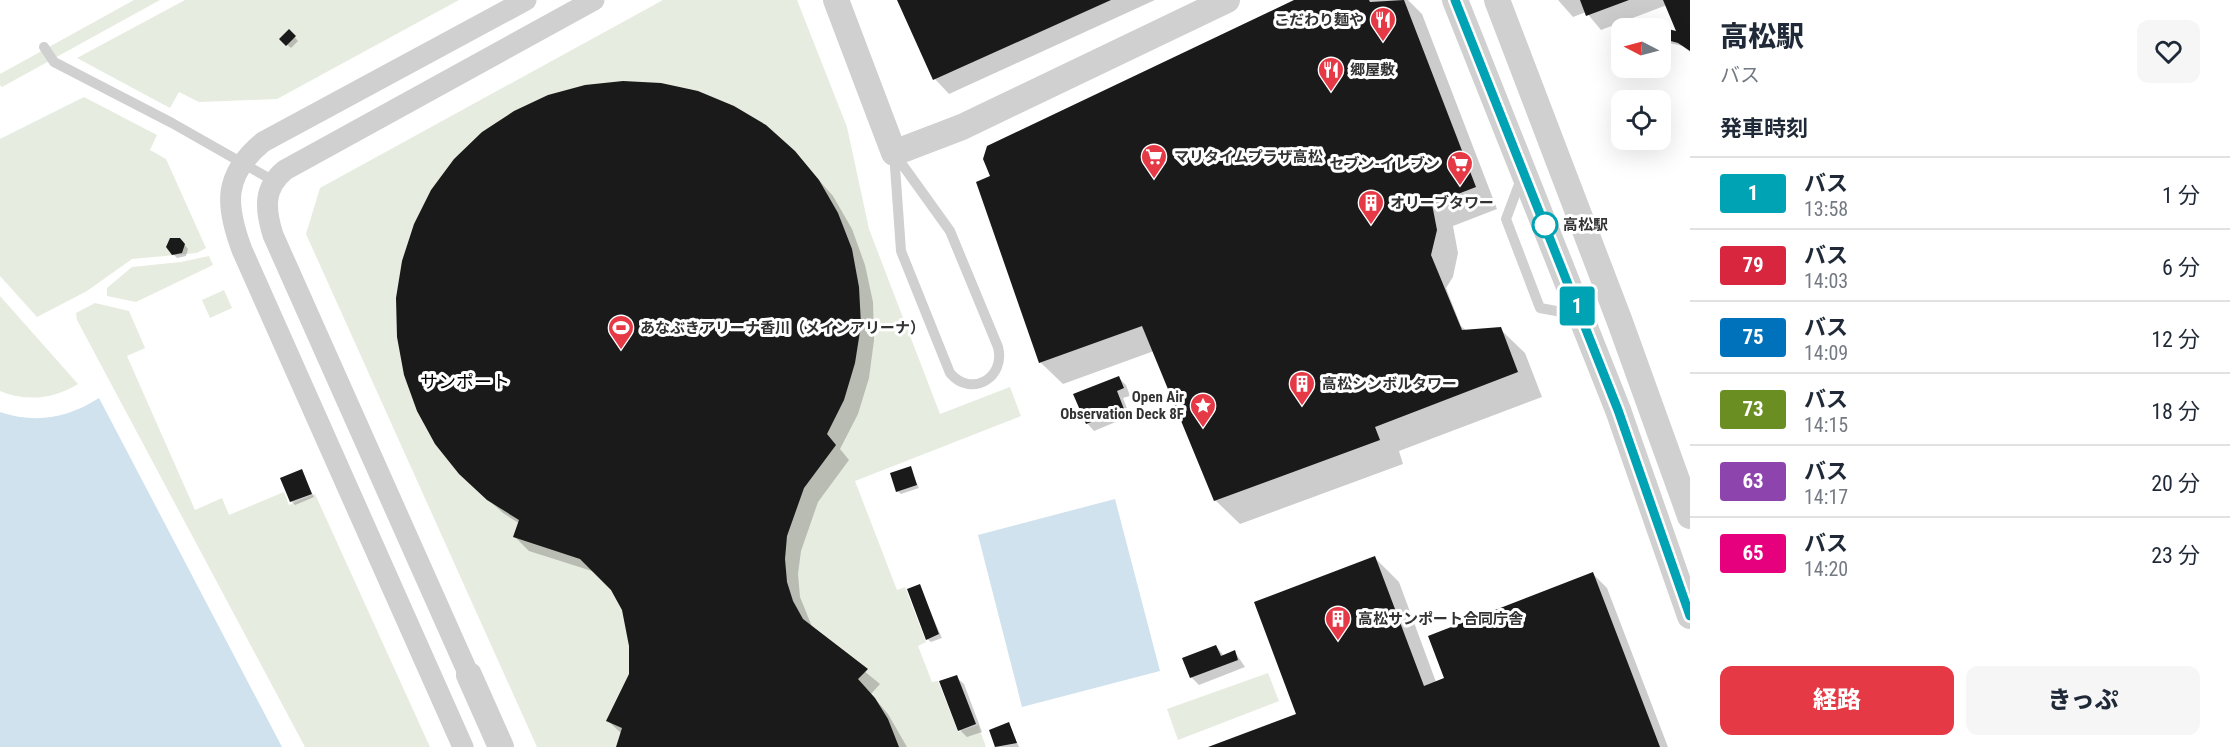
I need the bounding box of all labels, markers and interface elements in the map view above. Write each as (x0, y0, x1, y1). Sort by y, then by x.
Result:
restaurant icon: こだわり麺や (1368, 5, 1398, 43)
place label: こだわり麺や (1274, 11, 1364, 29)
north arrow (1611, 18, 1671, 78)
map controls (1611, 18, 1671, 150)
text: 高松駅 (1720, 20, 1804, 53)
button: heart (2137, 20, 2200, 83)
restaurant icon: 郷屋敷 (1316, 55, 1346, 93)
place label: 郷屋敷 (1350, 61, 1395, 79)
text: バス (1720, 63, 1760, 87)
button: locate (1611, 90, 1671, 150)
text: 発車時刻 (1720, 116, 1808, 141)
supermarket icon: マリタイムプラザ高松 (1139, 142, 1169, 180)
place label: マリタイムプラザ高松 (1174, 148, 1323, 166)
supermarket icon: セブン-イレブン (1445, 149, 1475, 187)
place label: セブン-イレブン (1330, 155, 1440, 173)
text: バス (1804, 171, 1848, 196)
text: 1 (1748, 181, 1758, 205)
text: 1 分 (2162, 183, 2200, 208)
building icon: オリーブタワー (1356, 188, 1386, 226)
place label: オリーブタワー (1390, 194, 1494, 212)
text: 13:58 (1804, 197, 1848, 221)
marker: 高松駅 (1532, 212, 1558, 238)
place label: 高松駅 (1563, 216, 1608, 234)
text: バス (1804, 243, 1848, 268)
text: 79 (1742, 253, 1764, 277)
text: 6 分 (2162, 255, 2200, 280)
text: 14:03 (1804, 269, 1848, 293)
line badge: 1 (1558, 286, 1596, 326)
text: 1 (1572, 294, 1582, 318)
sports icon: あなぶきアリーナ香川（メインアリーナ） (606, 313, 636, 351)
text: バス (1804, 315, 1848, 340)
place label: あなぶきアリーナ香川（メインアリーナ） (640, 319, 925, 337)
text: 75 (1742, 325, 1764, 349)
text: 12 分 (2151, 327, 2200, 352)
text: 14:09 (1804, 341, 1848, 365)
building icon: 高松シンボルタワー (1287, 369, 1317, 407)
district label: サンポート (420, 371, 510, 392)
place label: 高松シンボルタワー (1322, 375, 1457, 393)
text: バス (1804, 387, 1848, 412)
place label: Open Air Observation Deck 8F (1060, 388, 1184, 423)
place icon: Open Air Observation Deck 8F (1188, 391, 1218, 429)
text: 73 (1742, 397, 1764, 421)
text: 18 分 (2151, 399, 2200, 424)
text: 14:15 (1804, 413, 1848, 437)
text: バス (1804, 459, 1848, 484)
text: 63 (1742, 469, 1764, 493)
text: 20 分 (2151, 471, 2200, 496)
text: 14:17 (1804, 485, 1848, 509)
text: バス (1804, 531, 1848, 556)
text: 65 (1742, 541, 1764, 565)
text: 23 分 (2151, 543, 2200, 568)
text: 14:20 (1804, 557, 1848, 581)
building icon: 高松サンポート合同庁舎 (1323, 604, 1353, 642)
place label: 高松サンポート合同庁舎 (1358, 610, 1524, 628)
button: 経路 (1720, 666, 1954, 735)
button: きっぷ (1966, 666, 2200, 735)

